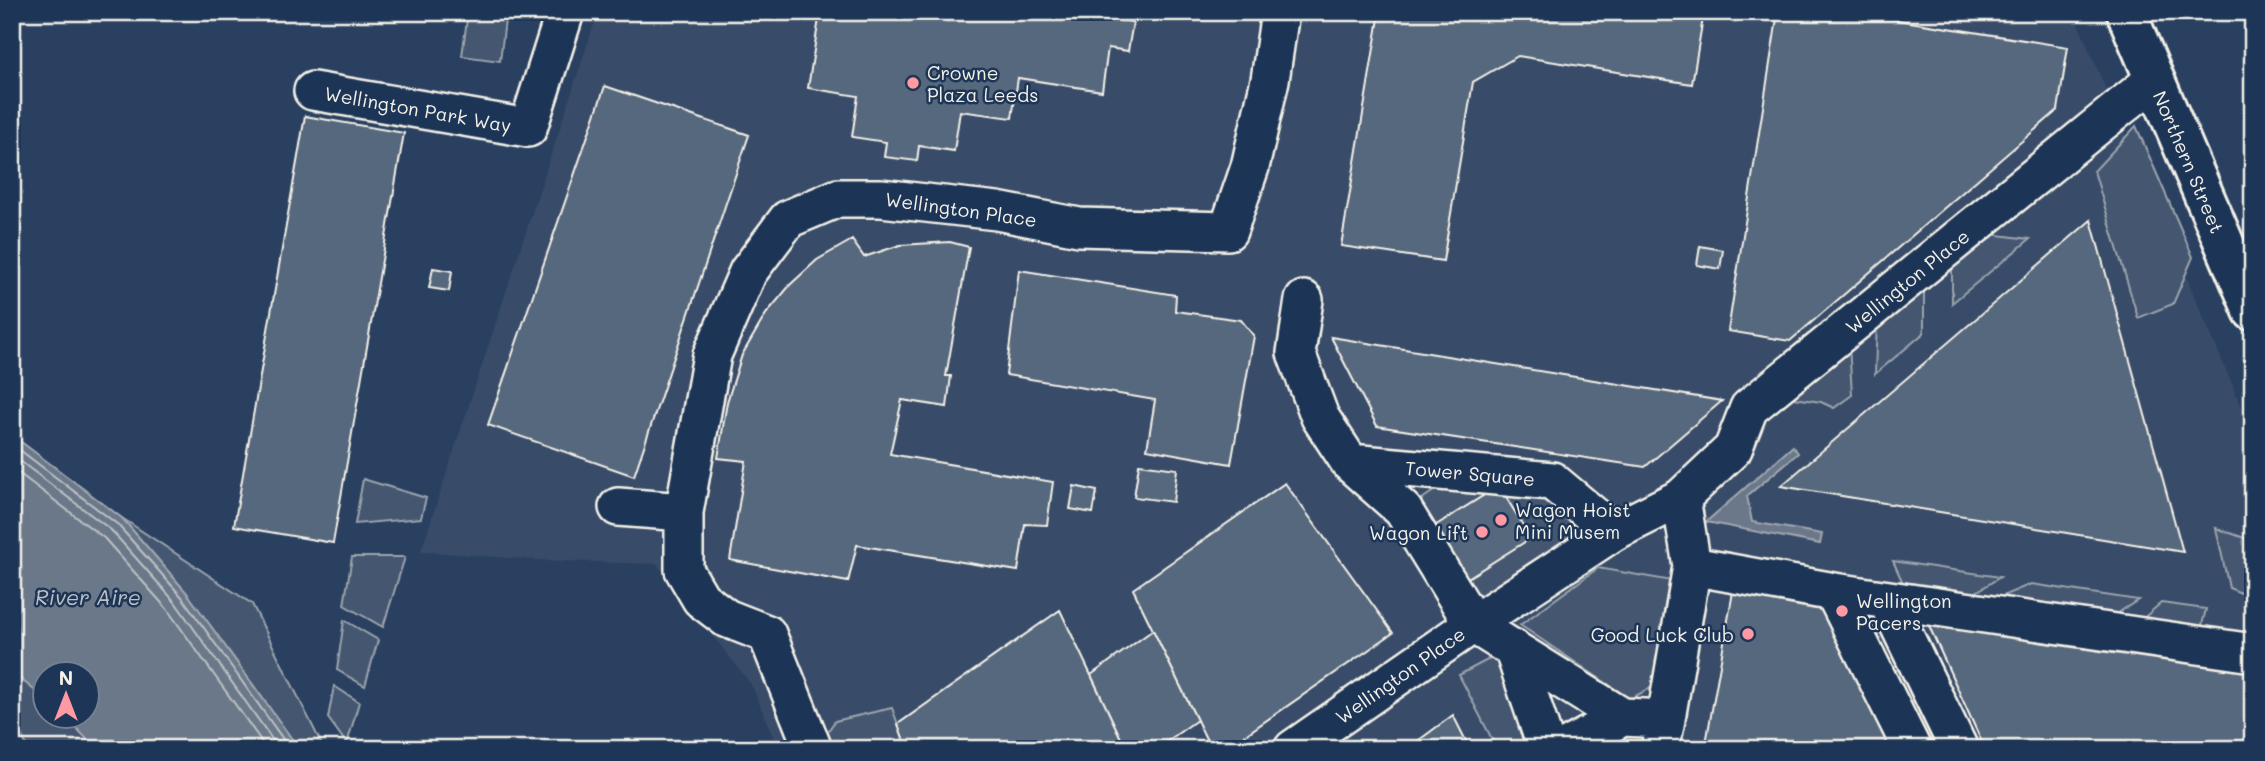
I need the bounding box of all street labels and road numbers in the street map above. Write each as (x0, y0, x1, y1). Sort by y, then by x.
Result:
street label: Wellington Park Way (323, 80, 513, 138)
street label: Northern Street (2148, 87, 2230, 237)
street label: Wellington Place (884, 186, 1038, 232)
street label: Wellington Place (1840, 223, 1974, 339)
street label: Tower Square (1404, 455, 1536, 491)
street label: Wellington Place (1330, 621, 1470, 729)

